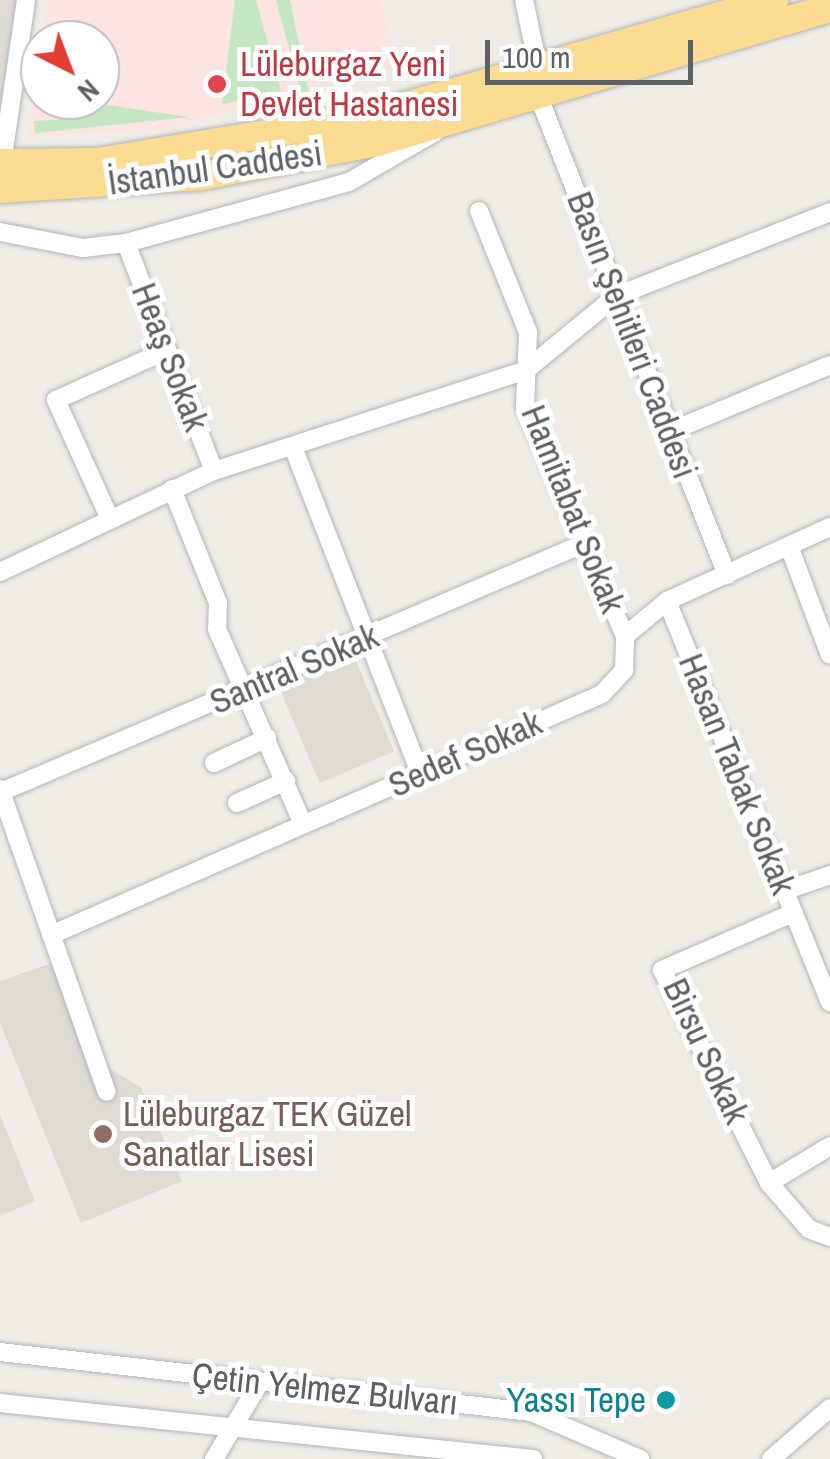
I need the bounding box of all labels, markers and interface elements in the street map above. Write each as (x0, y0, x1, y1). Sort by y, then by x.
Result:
north arrow (20, 20, 120, 120)
scale bar (490, 20, 698, 82)
text: 100 m (502, 37, 570, 77)
place label: Lüleburgaz Yeni Devlet Hastanesi (240, 43, 459, 125)
text: N (70, 71, 108, 110)
marker: Lüleburgaz Yeni Devlet Hastanesi (204, 71, 230, 97)
street label: İstanbul Caddesi (105, 132, 325, 204)
street label: Basın Şehitleri Caddesi (558, 186, 706, 484)
street label: Heaş Sokak (123, 277, 217, 437)
street label: Hamitabat Sokak (512, 399, 634, 619)
street label: Santral Sokak (204, 615, 384, 723)
street label: Hasan Tabak Sokak (670, 648, 804, 900)
street label: Sedef Sokak (382, 702, 548, 806)
street label: Birsu Sokak (654, 972, 758, 1130)
place label: Lüleburgaz TEK Güzel Sanatlar Lisesi (123, 1093, 412, 1175)
marker: Lüleburgaz TEK Güzel Sanatlar Lisesi (92, 1123, 114, 1145)
street label: Çetin Yelmez Bulvarı (190, 1354, 460, 1424)
place label: Yassı Tepe (506, 1379, 646, 1421)
marker: Yassı Tepe (655, 1389, 677, 1411)

